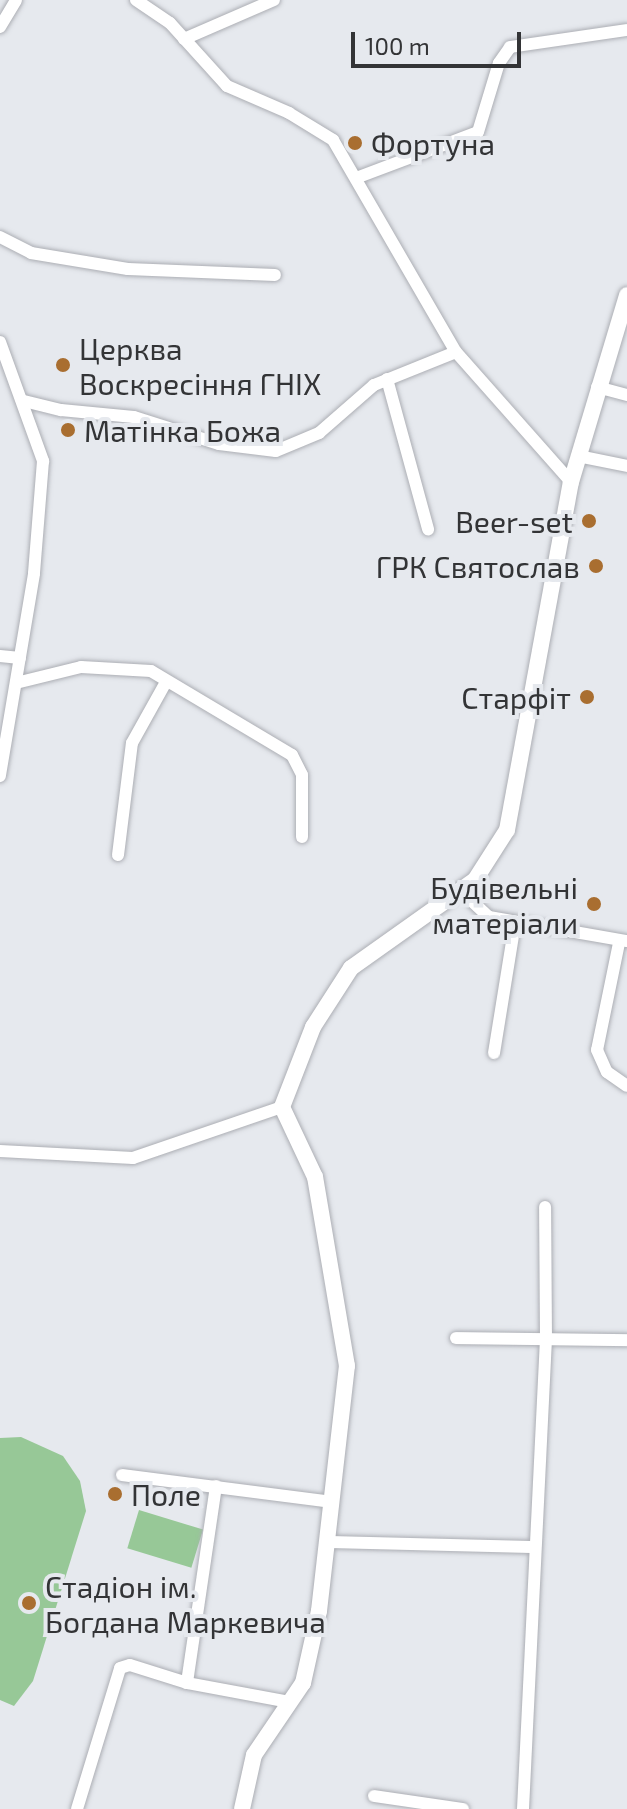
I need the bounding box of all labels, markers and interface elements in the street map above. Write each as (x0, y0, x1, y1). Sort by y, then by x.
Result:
scale bar (355, 16, 525, 66)
text: 100 m (365, 31, 430, 60)
place label: Фортуна (371, 125, 495, 161)
marker: Фортуна (346, 134, 364, 152)
place label: Церква Воскресіння ГНІХ (79, 330, 321, 400)
marker: Церква Воскресіння ГНІХ (54, 356, 72, 374)
place label: Матінка Божа (84, 412, 281, 448)
marker: Матінка Божа (59, 421, 77, 439)
place label: Beer-set (455, 503, 573, 539)
marker: Beer-set (580, 512, 598, 530)
place label: ГРК Святослав (376, 548, 580, 584)
marker: ГРК Святослав (587, 557, 605, 575)
place label: Старфіт (461, 679, 571, 715)
marker: Старфіт (578, 688, 596, 706)
place label: Будівельні матеріали (430, 869, 578, 940)
marker: Будівельні матеріали (585, 895, 603, 913)
place label: Поле (131, 1476, 201, 1512)
marker: Поле (106, 1485, 124, 1503)
place label: Стадіон ім. Богдана Маркевича (45, 1568, 326, 1638)
marker: Стадіон ім. Богдана Маркевича (20, 1594, 38, 1612)

